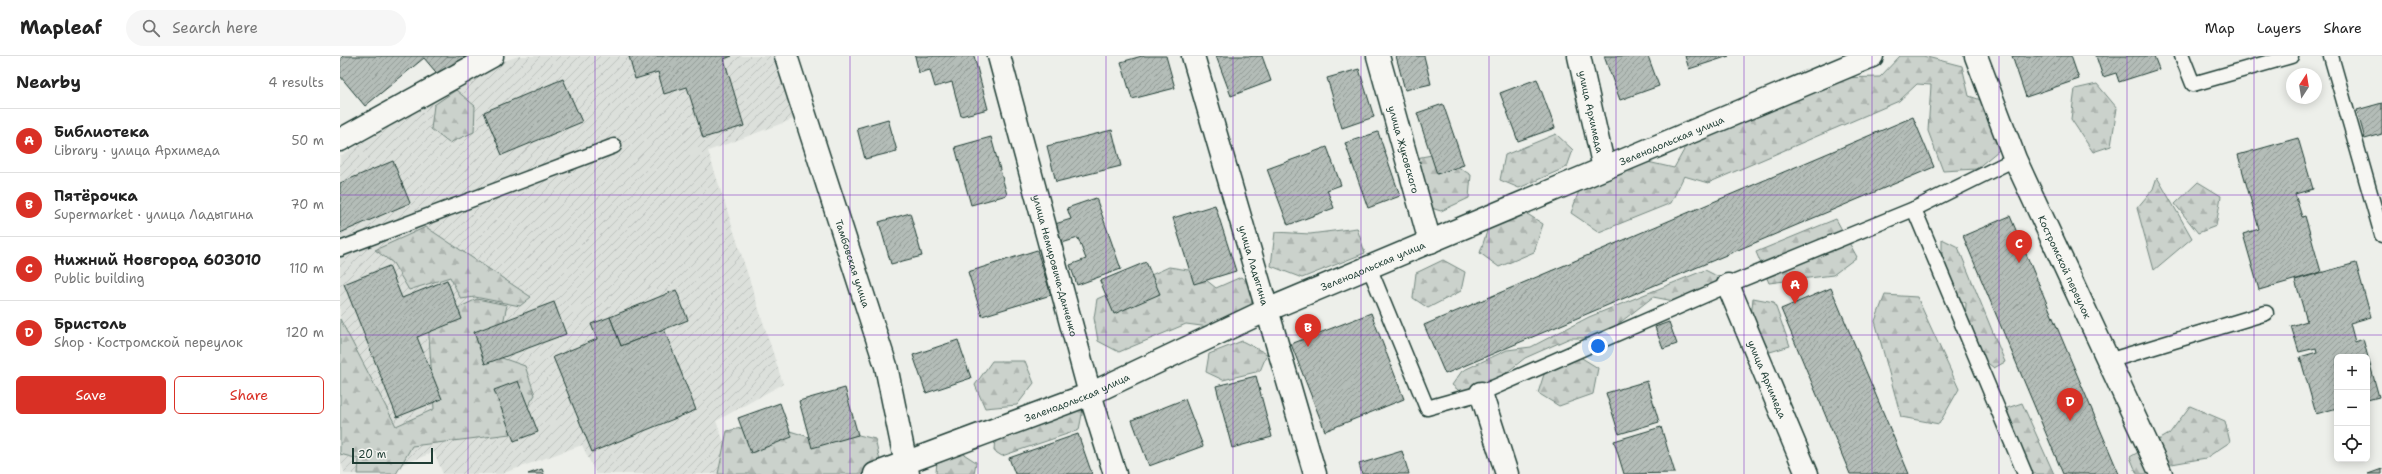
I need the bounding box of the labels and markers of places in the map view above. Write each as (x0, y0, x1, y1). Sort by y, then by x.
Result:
pin: C (2006, 230, 2032, 263)
pin: A (1782, 271, 1808, 304)
pin: B (1295, 314, 1321, 347)
pin: D (2057, 388, 2083, 421)

